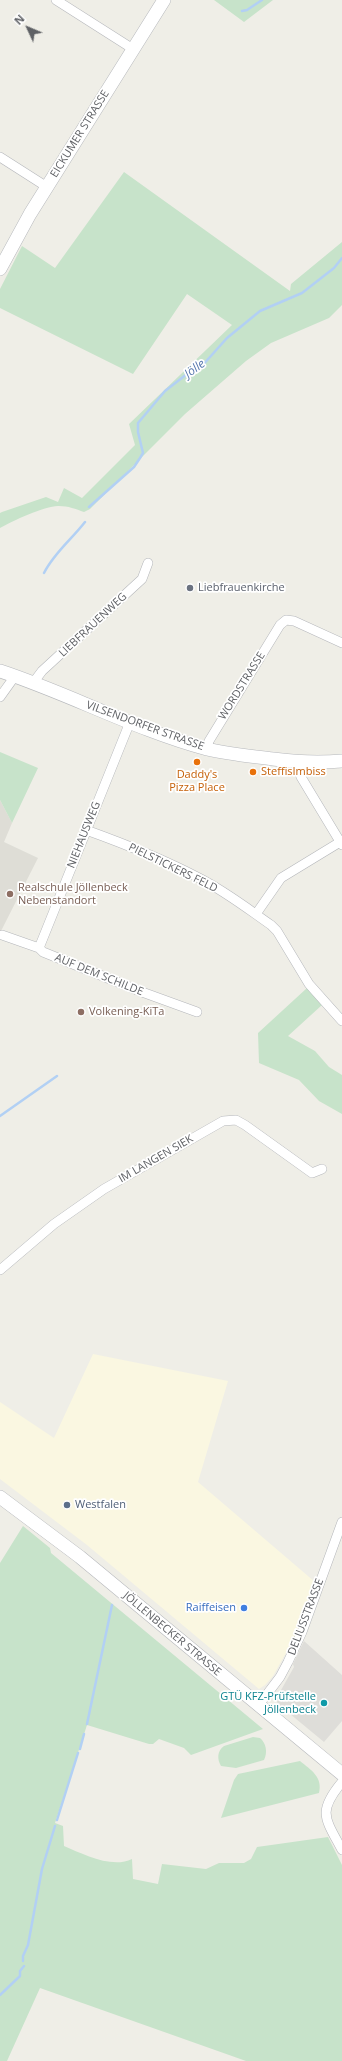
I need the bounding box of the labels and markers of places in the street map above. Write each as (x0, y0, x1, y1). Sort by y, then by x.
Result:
place label: Liebfrauenkirche (198, 581, 285, 595)
marker: Liebfrauenkirche (185, 583, 195, 593)
marker: Daddy's Pizza Place (192, 757, 202, 767)
place label: SteffisImbiss (261, 765, 326, 779)
marker: SteffisImbiss (248, 767, 258, 777)
place label: Daddy's Pizza Place (169, 768, 225, 794)
place label: Realschule Jöllenbeck Nebenstandort (18, 881, 128, 907)
marker: Realschule Jöllenbeck Nebenstandort (5, 889, 15, 899)
place label: Volkening-KiTa (89, 1005, 164, 1019)
marker: Volkening-KiTa (76, 1007, 86, 1017)
place label: Westfalen (75, 1498, 126, 1512)
marker: Westfalen (62, 1500, 72, 1510)
place label: Raiffeisen (186, 1601, 236, 1615)
marker: Raiffeisen (239, 1603, 249, 1613)
place label: GTÜ KFZ-Prüfstelle Jöllenbeck (220, 1690, 316, 1716)
marker: GTÜ KFZ-Prüfstelle Jöllenbeck (319, 1698, 329, 1708)

